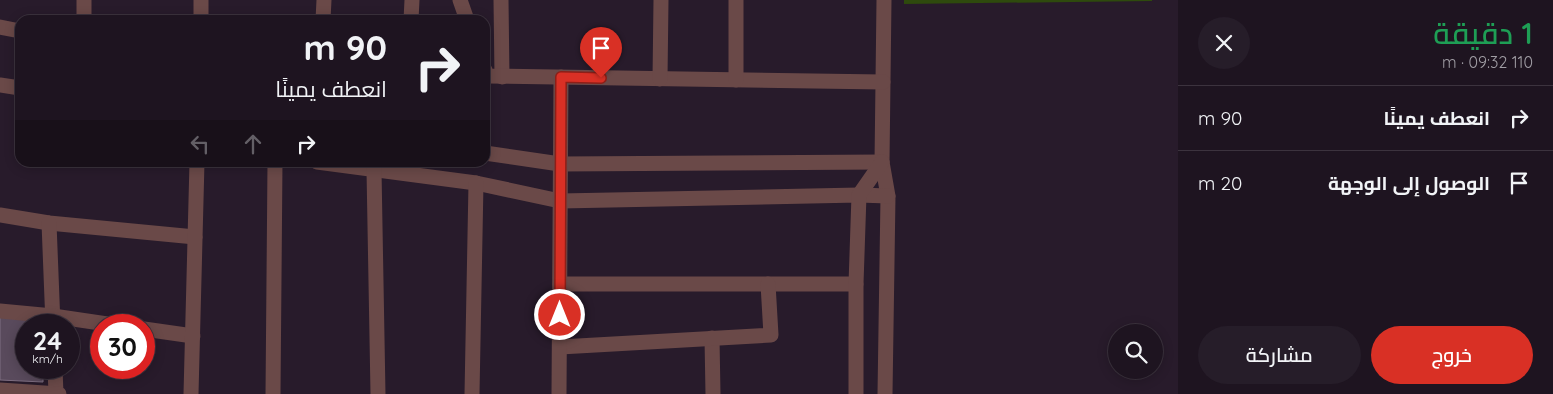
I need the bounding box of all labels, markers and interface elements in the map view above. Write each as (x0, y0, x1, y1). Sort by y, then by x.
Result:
text: 1 دقيقة (1433, 14, 1533, 52)
button: close (1198, 17, 1250, 69)
text: 90 m (304, 25, 387, 69)
pin (580, 27, 622, 78)
icon: arrive (587, 34, 615, 62)
icon: right (405, 35, 470, 100)
text: 110 m · 09:32 (1442, 52, 1533, 72)
text: انعطف يمينًا (275, 75, 387, 103)
icon: right (1505, 104, 1533, 132)
text: 90 m (1198, 106, 1242, 130)
text: انعطف يمينًا (1383, 106, 1490, 130)
icon: left (186, 130, 214, 158)
icon: ahead (239, 130, 267, 158)
icon: right (292, 130, 320, 158)
icon: arrive (1505, 169, 1533, 197)
text: 20 m (1198, 171, 1242, 195)
text: الوصول إلى الوجهة (1328, 171, 1490, 195)
position arrow (533, 288, 585, 340)
speed limit sign: 30 (90, 314, 155, 379)
map controls (1108, 324, 1163, 379)
button: search (1108, 324, 1163, 379)
text: 24 (33, 325, 62, 356)
button: مشاركة (1198, 326, 1361, 384)
button: خروج (1371, 326, 1533, 384)
text: km/h (32, 351, 63, 366)

